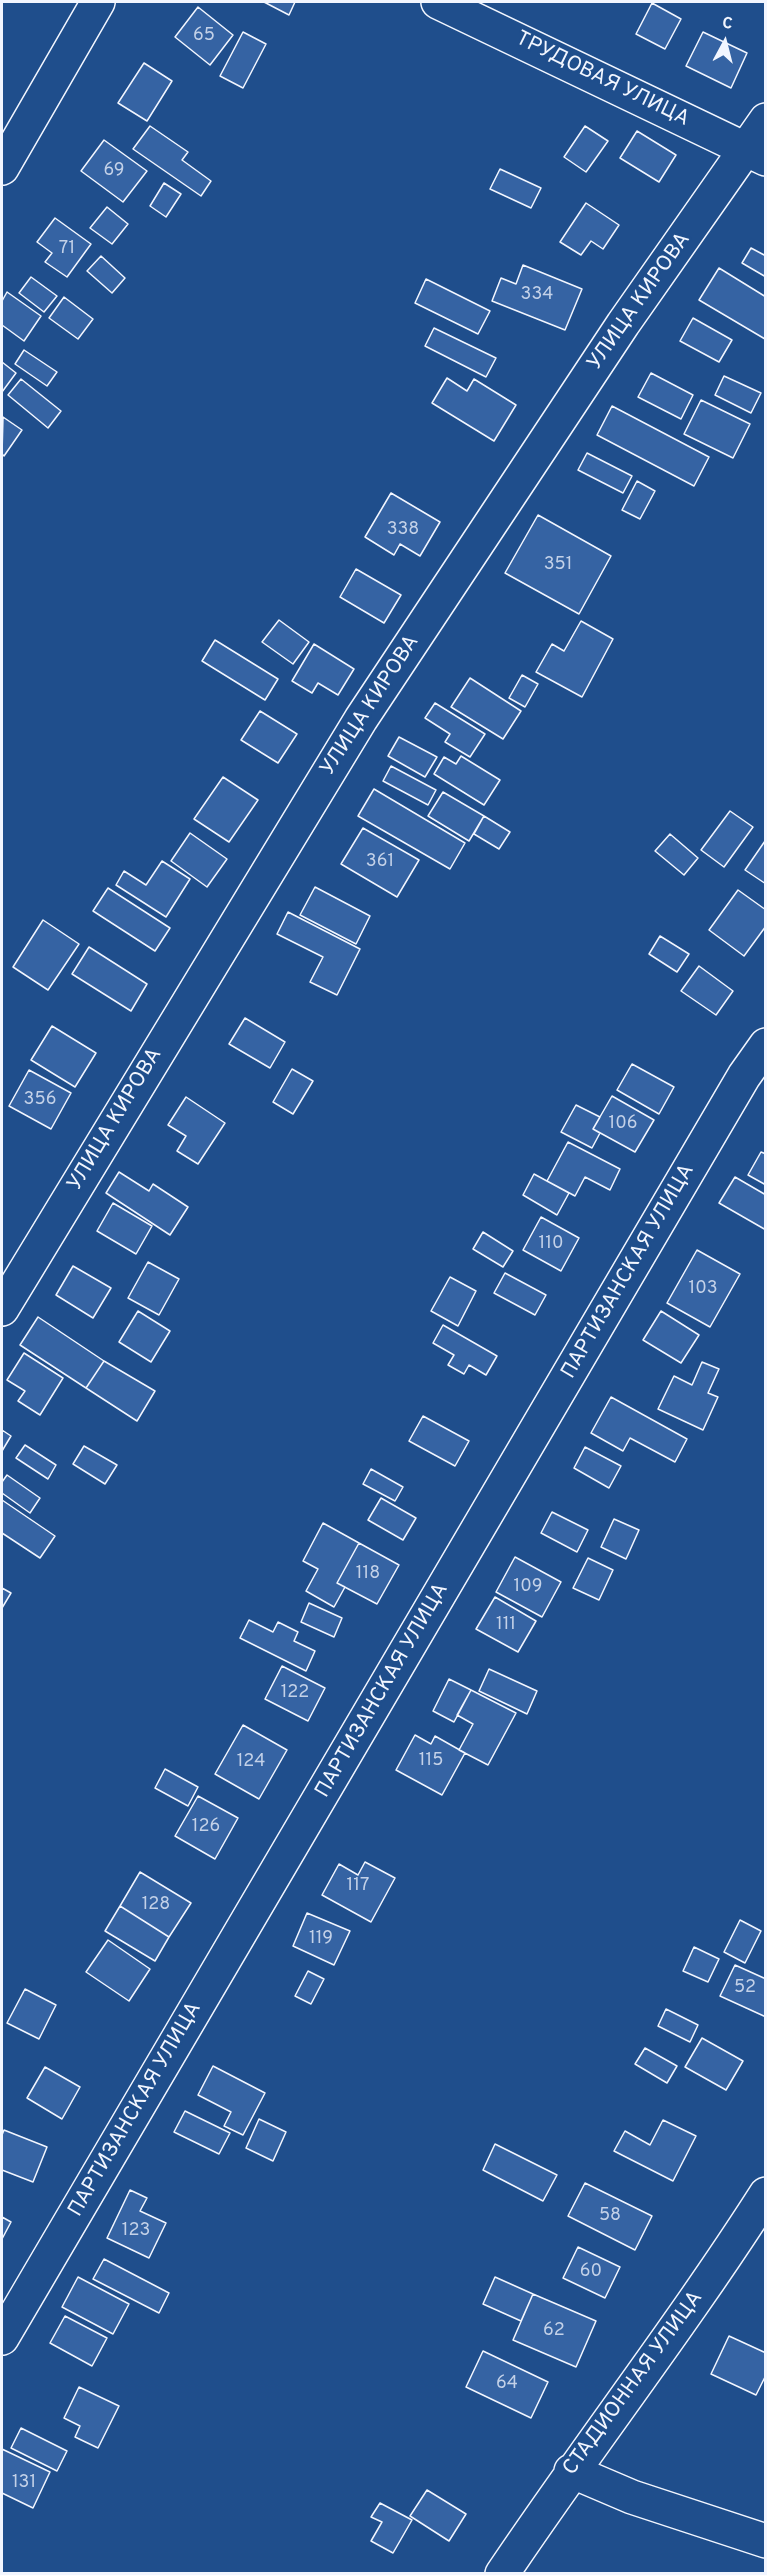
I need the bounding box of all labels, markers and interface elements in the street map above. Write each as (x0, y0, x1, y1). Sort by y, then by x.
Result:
north arrow (695, 12, 755, 72)
text: С (721, 14, 733, 35)
house number: 65 (193, 25, 215, 47)
street label: ТРУДОВАЯ УЛИЦА (511, 27, 693, 133)
house number: 69 (104, 160, 124, 182)
street label: УЛИЦА КИРОВА (583, 228, 697, 376)
house number: 71 (59, 238, 75, 260)
house number: 334 (521, 284, 553, 306)
house number: 338 (387, 519, 419, 541)
house number: 351 (544, 554, 572, 576)
street label: УЛИЦА КИРОВА (316, 631, 426, 781)
house number: 361 (366, 851, 394, 873)
street label: УЛИЦА КИРОВА (63, 1044, 169, 1196)
house number: 356 (24, 1089, 56, 1111)
house number: 106 (608, 1113, 638, 1135)
street label: ПАРТИЗАНСКАЯ УЛИЦА (557, 1160, 701, 1384)
house number: 110 (539, 1233, 563, 1255)
house number: 103 (688, 1278, 718, 1300)
house number: 118 (356, 1563, 380, 1585)
house number: 109 (513, 1576, 543, 1598)
street label: ПАРТИЗАНСКАЯ УЛИЦА (311, 1579, 455, 1803)
house number: 111 (496, 1614, 516, 1636)
house number: 122 (281, 1682, 309, 1704)
house number: 115 (419, 1750, 443, 1772)
house number: 124 (237, 1751, 265, 1773)
house number: 126 (192, 1816, 220, 1838)
house number: 117 (347, 1875, 369, 1897)
house number: 128 (142, 1894, 170, 1916)
house number: 119 (309, 1928, 333, 1950)
house number: 52 (734, 1977, 756, 1999)
street label: ПАРТИЗАНСКАЯ УЛИЦА (64, 1998, 208, 2222)
house number: 58 (599, 2205, 621, 2227)
house number: 123 (122, 2220, 150, 2242)
house number: 60 (580, 2261, 602, 2283)
street label: СТАДИОННАЯ УЛИЦА (559, 2287, 709, 2481)
house number: 62 (543, 2320, 565, 2342)
house number: 64 (496, 2373, 518, 2395)
house number: 131 (12, 2472, 36, 2494)

